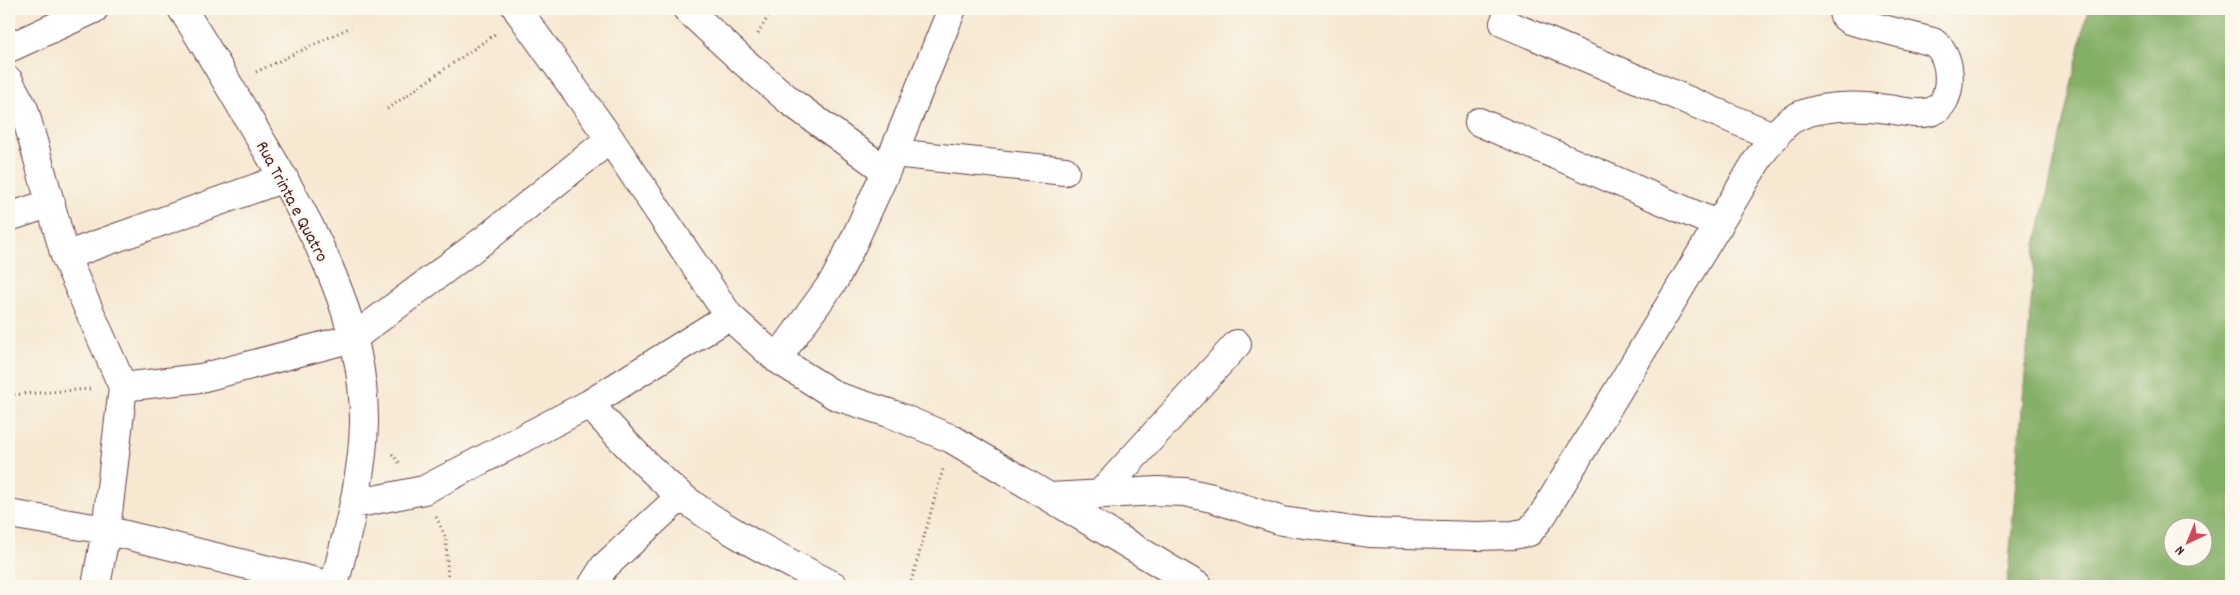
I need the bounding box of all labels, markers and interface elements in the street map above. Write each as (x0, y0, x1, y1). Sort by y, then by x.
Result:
street label: Rua Trinta e Quatro (248, 137, 333, 267)
north arrow (2162, 518, 2212, 568)
text: N (2171, 540, 2190, 560)

